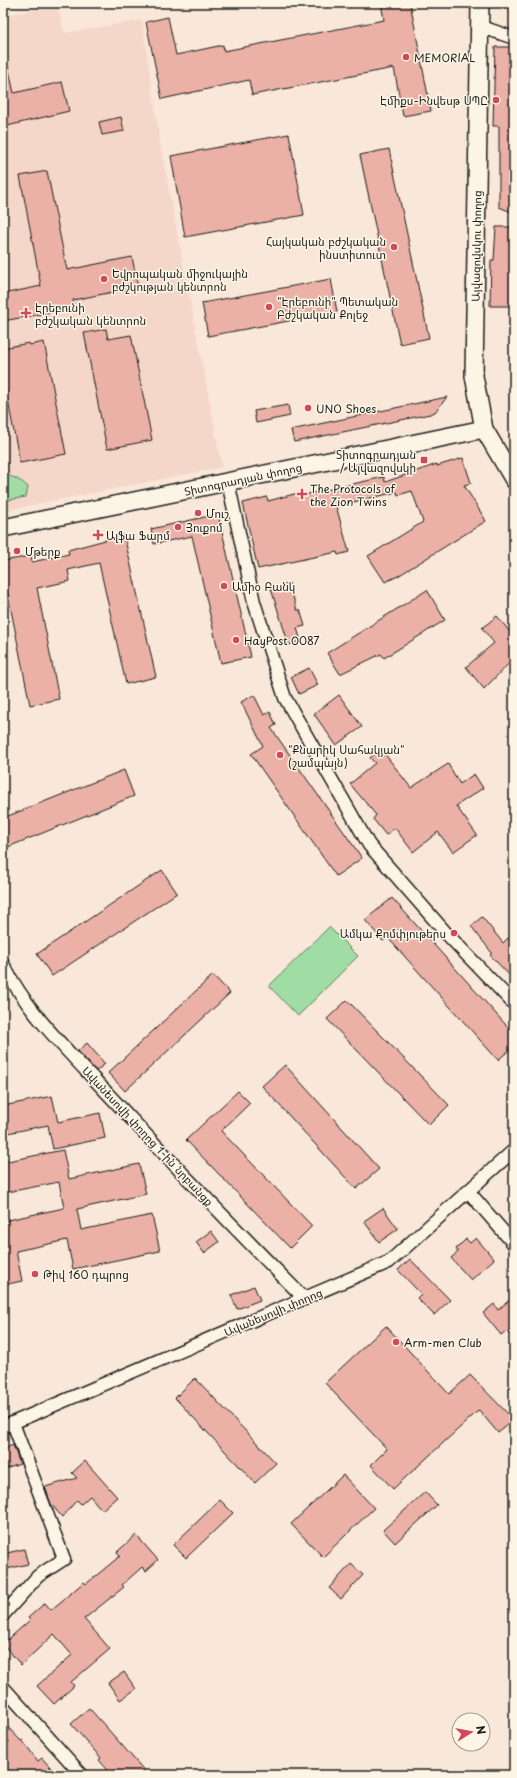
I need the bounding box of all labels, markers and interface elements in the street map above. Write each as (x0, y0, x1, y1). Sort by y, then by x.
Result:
place label: MEMORIAL (414, 49, 475, 66)
marker: MEMORIAL (401, 52, 411, 62)
place label: Էմիքս-Ինվեսթ ՍՊԸ (380, 92, 488, 109)
marker: Էմիքս-Ինվեսթ ՍՊԸ (491, 95, 501, 105)
street label: Այվազովսկու փողոց (467, 190, 485, 302)
place label: Հայկական բժշկական ինստիտուտ (266, 233, 386, 263)
marker: Հայկական բժշկական ինստիտուտ (389, 242, 399, 252)
place label: Եվրոպական միջուկային բժշկության կենտրոն (112, 265, 248, 295)
marker: Եվրոպական միջուկային բժշկության կենտրոն (99, 274, 109, 284)
place label: "Էրեբունի" Պետական Բժշկական Քոլեջ (277, 293, 398, 323)
place label: Էրեբունի բժշկական կենտրոն (35, 299, 146, 329)
marker: "Էրեբունի" Պետական Բժշկական Քոլեջ (264, 302, 274, 312)
marker: Էրեբունի բժշկական կենտրոն (20, 307, 32, 319)
place label: UNO Shoes (316, 400, 376, 417)
marker: UNO Shoes (303, 403, 313, 413)
place label: Տիտոգրադյան / Այվազովսկի (336, 446, 416, 476)
marker: Տիտոգրադյան / Այվազովսկի (419, 455, 429, 465)
street label: Տիտոգրադյան փողոց (183, 458, 303, 500)
place label: The Protocols of the Zion Twins (310, 480, 396, 510)
marker: The Protocols of the Zion Twins (297, 489, 307, 499)
place label: Մուշ (206, 505, 229, 522)
marker: Մուշ (193, 508, 203, 518)
place label: Յուքոմ (186, 519, 223, 536)
marker: Յուքոմ (173, 522, 183, 532)
place label: Ալֆա Ֆարմ (106, 527, 170, 544)
marker: Ալֆա Ֆարմ (93, 530, 103, 540)
place label: Մթերք (25, 543, 61, 560)
marker: Մթերք (12, 546, 22, 556)
place label: Ամիօ Բանկ (232, 578, 295, 595)
marker: Ամիօ Բանկ (219, 581, 229, 591)
place label: HayPost 0087 (244, 632, 320, 649)
marker: HayPost 0087 (231, 635, 241, 645)
place label: "Քնարիկ Սահակյան" (շամպայն) (288, 741, 404, 771)
marker: "Քնարիկ Սահակյան" (շամպայն) (275, 750, 285, 760)
place label: Ամկա Քոմփյութերս (340, 925, 446, 942)
marker: Ամկա Քոմփյութերս (449, 928, 459, 938)
street label: Ավանեսովի փողոց 1-ին նրբանցք (79, 1062, 217, 1210)
place label: Թիվ 160 դպրոց (43, 1266, 129, 1283)
marker: Թիվ 160 դպրոց (30, 1269, 40, 1279)
street label: Ավանեսովի փողոց (221, 1284, 325, 1340)
place label: Arm-men Club (404, 1334, 482, 1351)
marker: Arm-men Club (391, 1337, 401, 1347)
north arrow (451, 1712, 491, 1752)
text: N (472, 1724, 491, 1736)

